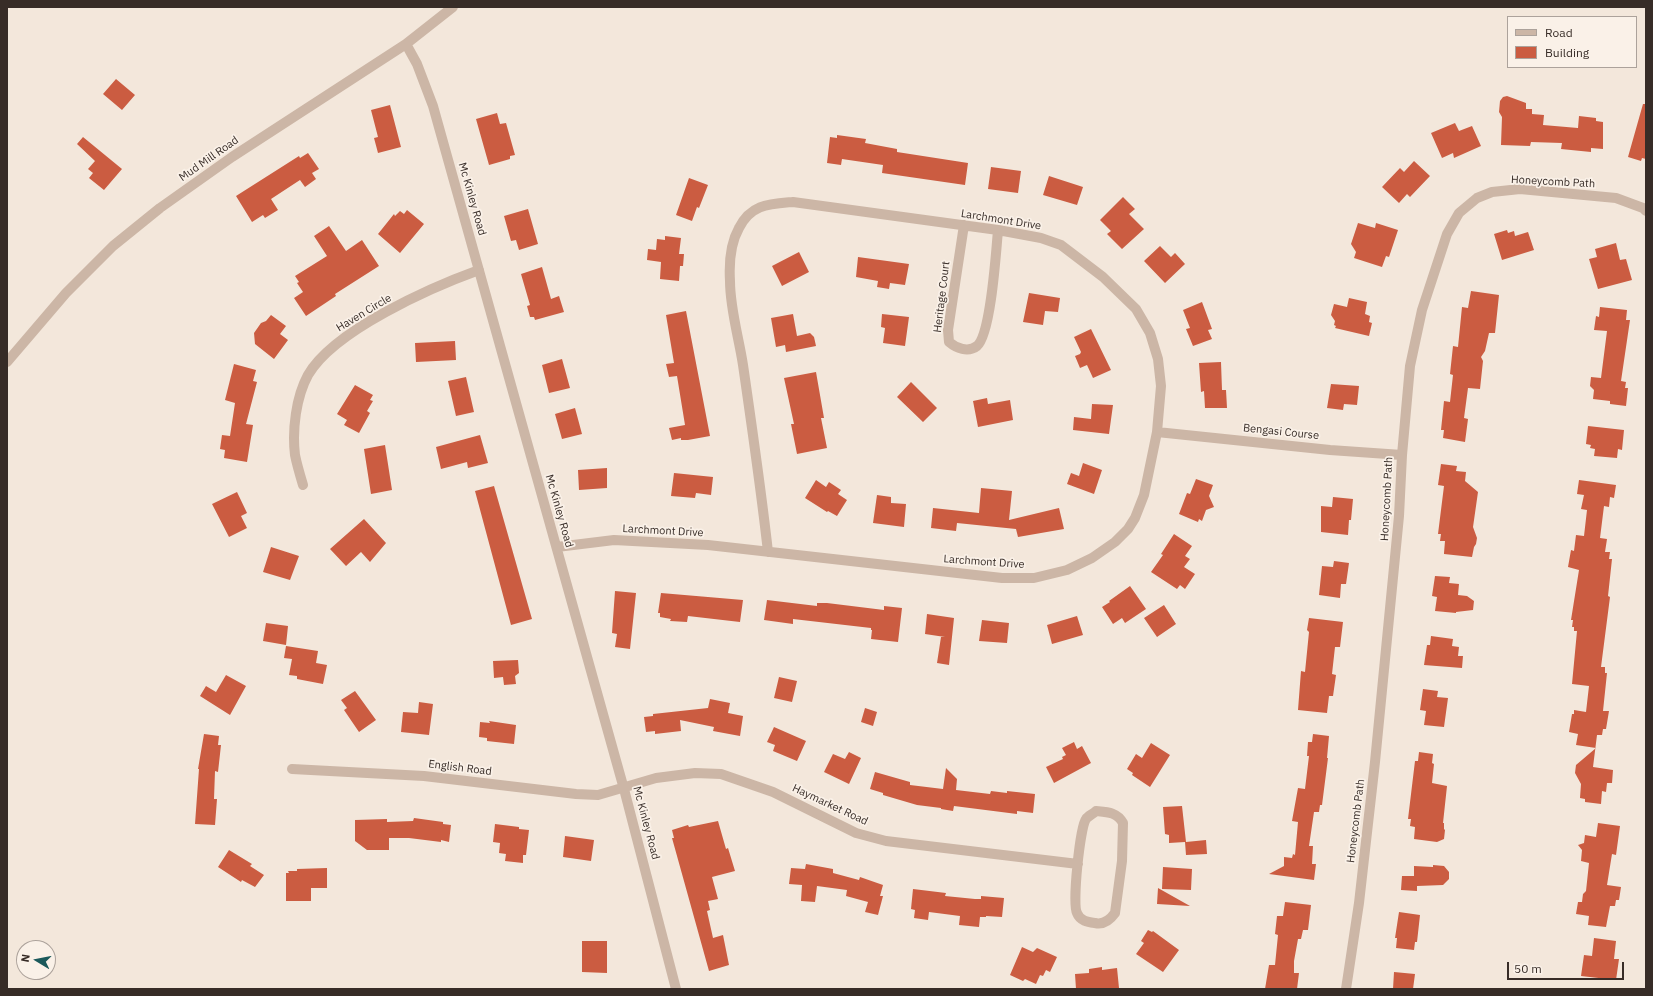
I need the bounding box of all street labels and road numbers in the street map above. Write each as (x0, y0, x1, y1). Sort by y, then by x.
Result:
street label: Mud Mill Road (177, 134, 241, 184)
street label: Mc Kinley Road (455, 161, 489, 237)
street label: Honeycomb Path (1511, 173, 1595, 191)
street label: Larchmont Drive (960, 207, 1042, 233)
street label: Heritage Court (931, 261, 953, 333)
street label: Haven Circle (334, 291, 394, 335)
street label: Bengasi Course (1242, 421, 1320, 443)
street label: Honeycomb Path (1378, 457, 1396, 541)
street label: Mc Kinley Road (542, 473, 576, 549)
street label: Larchmont Drive (622, 522, 704, 540)
street label: Larchmont Drive (943, 553, 1025, 571)
street label: English Road (428, 758, 492, 778)
street label: Honeycomb Path (1344, 778, 1368, 864)
street label: Haymarket Road (790, 782, 870, 828)
street label: Mc Kinley Road (630, 785, 662, 861)

